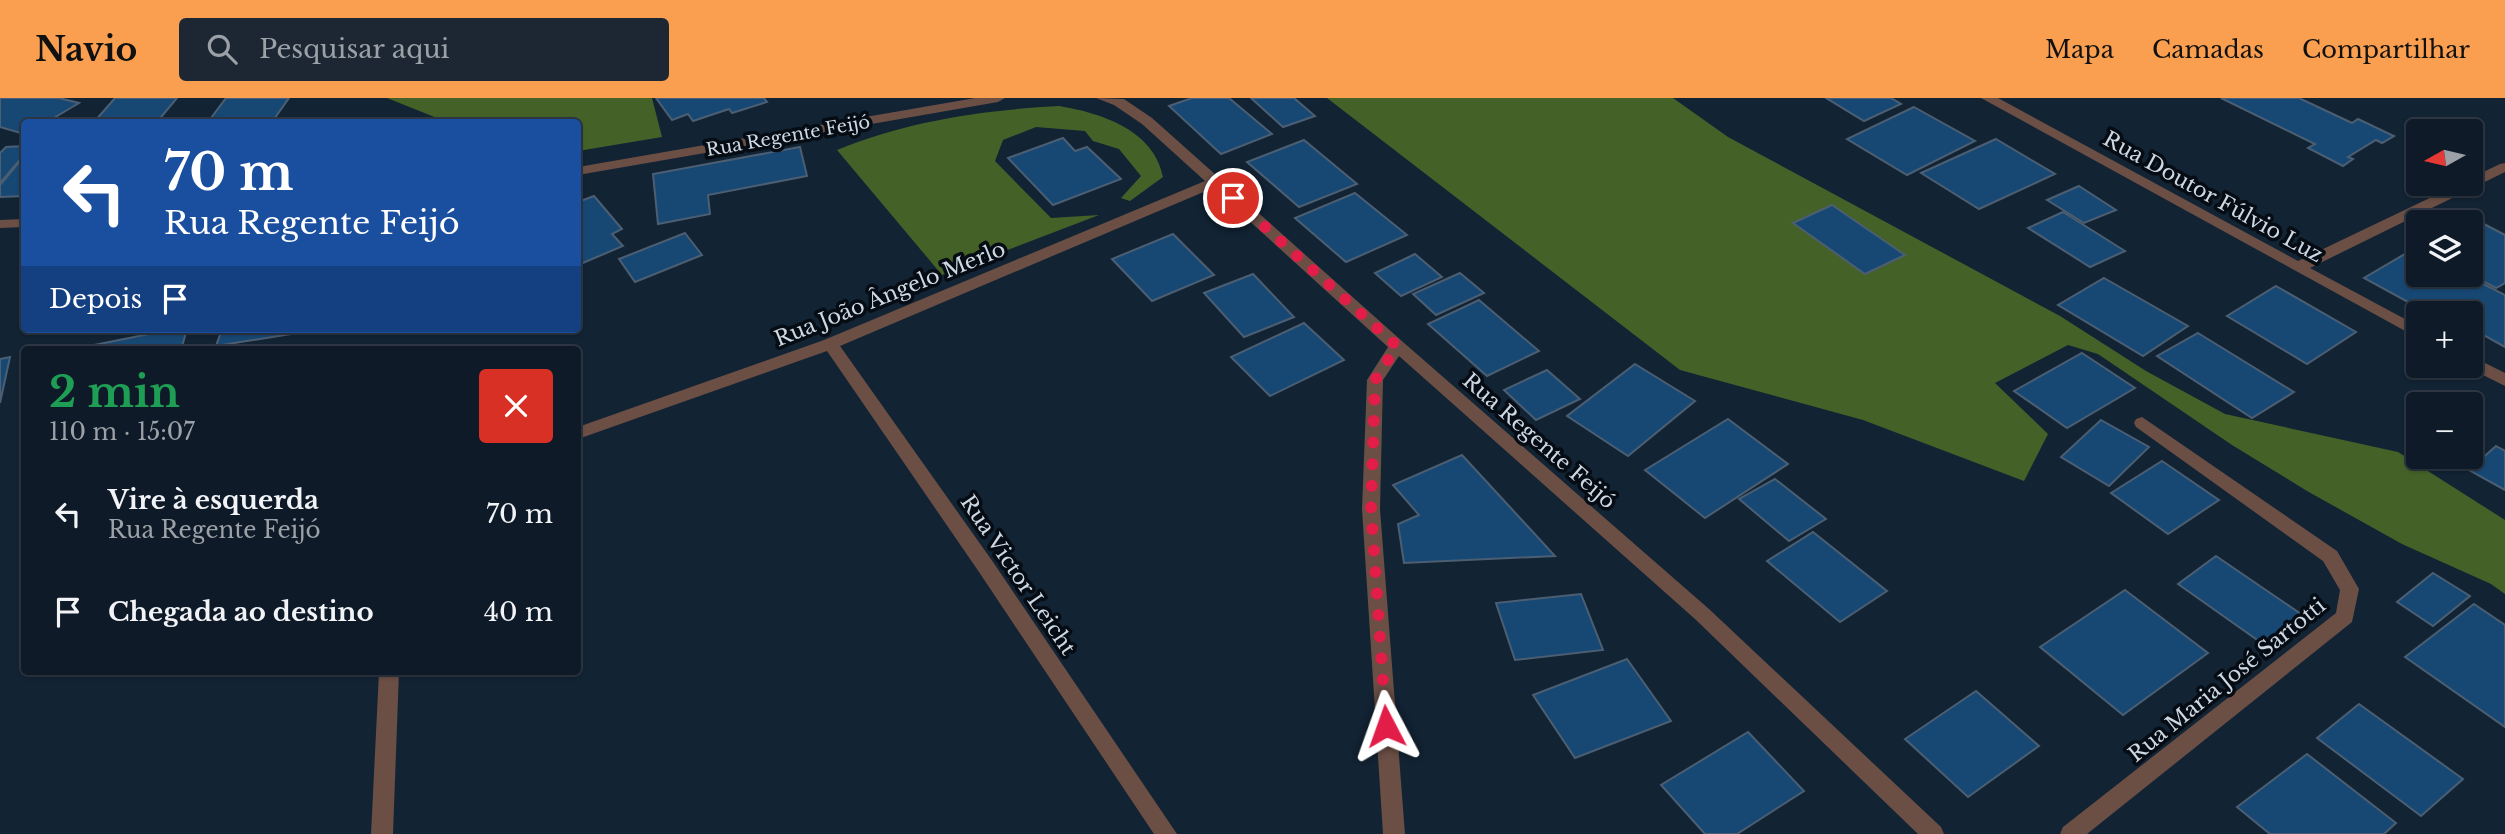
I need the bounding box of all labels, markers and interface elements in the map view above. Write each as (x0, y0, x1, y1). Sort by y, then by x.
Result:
search box (179, 18, 669, 81)
text: Navio (35, 29, 137, 70)
icon: search (203, 30, 241, 68)
text: Pesquisar aqui (259, 33, 449, 65)
text: Mapa (2045, 35, 2114, 64)
text: Camadas (2152, 35, 2264, 64)
text: Compartilhar (2302, 35, 2470, 64)
street label: Rua Regente Feijó (704, 111, 872, 161)
north arrow (2406, 119, 2483, 196)
map controls (2406, 119, 2483, 469)
street label: Rua Doutor Fúlvio Luz (2099, 126, 2327, 268)
text: 70 m (164, 142, 294, 203)
icon: left (49, 147, 140, 238)
pin (1203, 168, 1263, 228)
icon: arrive (1214, 179, 1252, 217)
text: Rua Regente Feijó (164, 203, 460, 243)
button: layers (2406, 210, 2483, 287)
street label: Rua João Ângelo Merlo (771, 236, 1009, 352)
icon: arrive (156, 280, 194, 318)
text: Depois (49, 283, 142, 315)
button: + (2406, 301, 2483, 378)
text: 2 min (49, 366, 180, 418)
street label: Rua Regente Feijó (1457, 368, 1621, 514)
button: close (479, 369, 553, 443)
button: − (2406, 392, 2483, 469)
text: 110 m · 15:07 (49, 418, 195, 446)
text: Vire à esquerda (108, 484, 319, 516)
street label: Rua Victor Leicht (955, 490, 1081, 660)
icon: left (49, 495, 87, 533)
text: 70 m (486, 498, 553, 530)
text: Rua Regente Feijó (108, 516, 320, 544)
street label: Rua Maria José Sartotti (2123, 592, 2331, 768)
icon: arrive (49, 593, 87, 631)
text: Chegada ao destino (108, 596, 374, 628)
text: 40 m (484, 596, 553, 628)
position arrow (1349, 689, 1423, 763)

